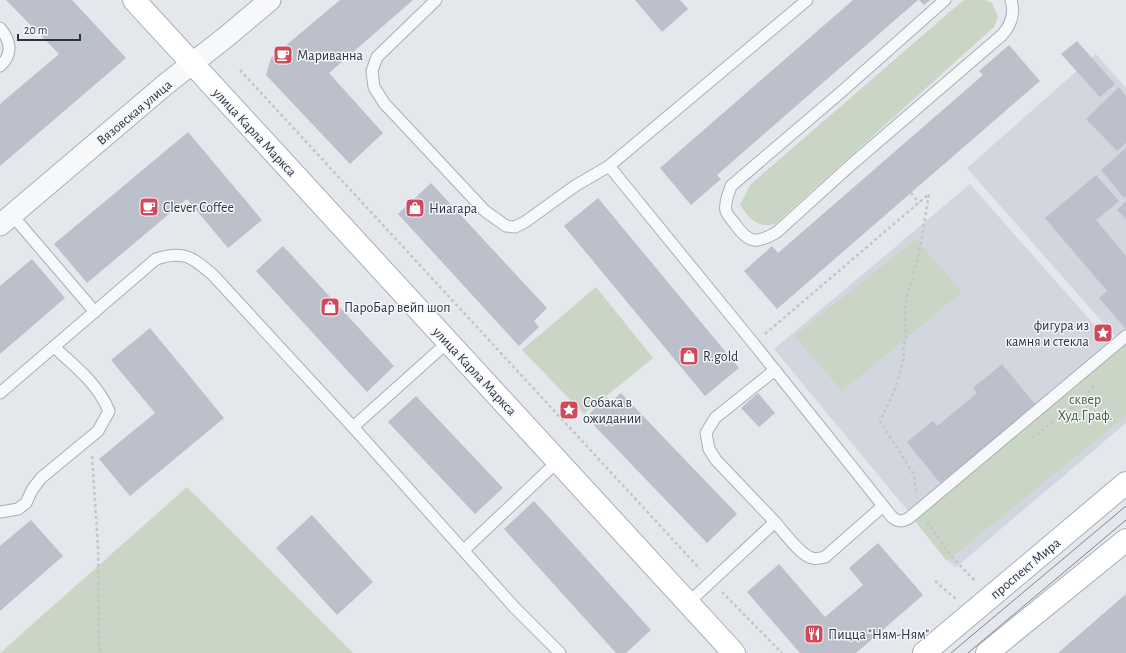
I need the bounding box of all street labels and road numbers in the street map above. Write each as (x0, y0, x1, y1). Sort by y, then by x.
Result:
street label: Вязовская улица (94, 77, 175, 148)
street label: улица Карла Маркса (209, 85, 299, 180)
street label: улица Карла Маркса (429, 324, 519, 419)
street label: проспект Мира (988, 535, 1064, 602)

